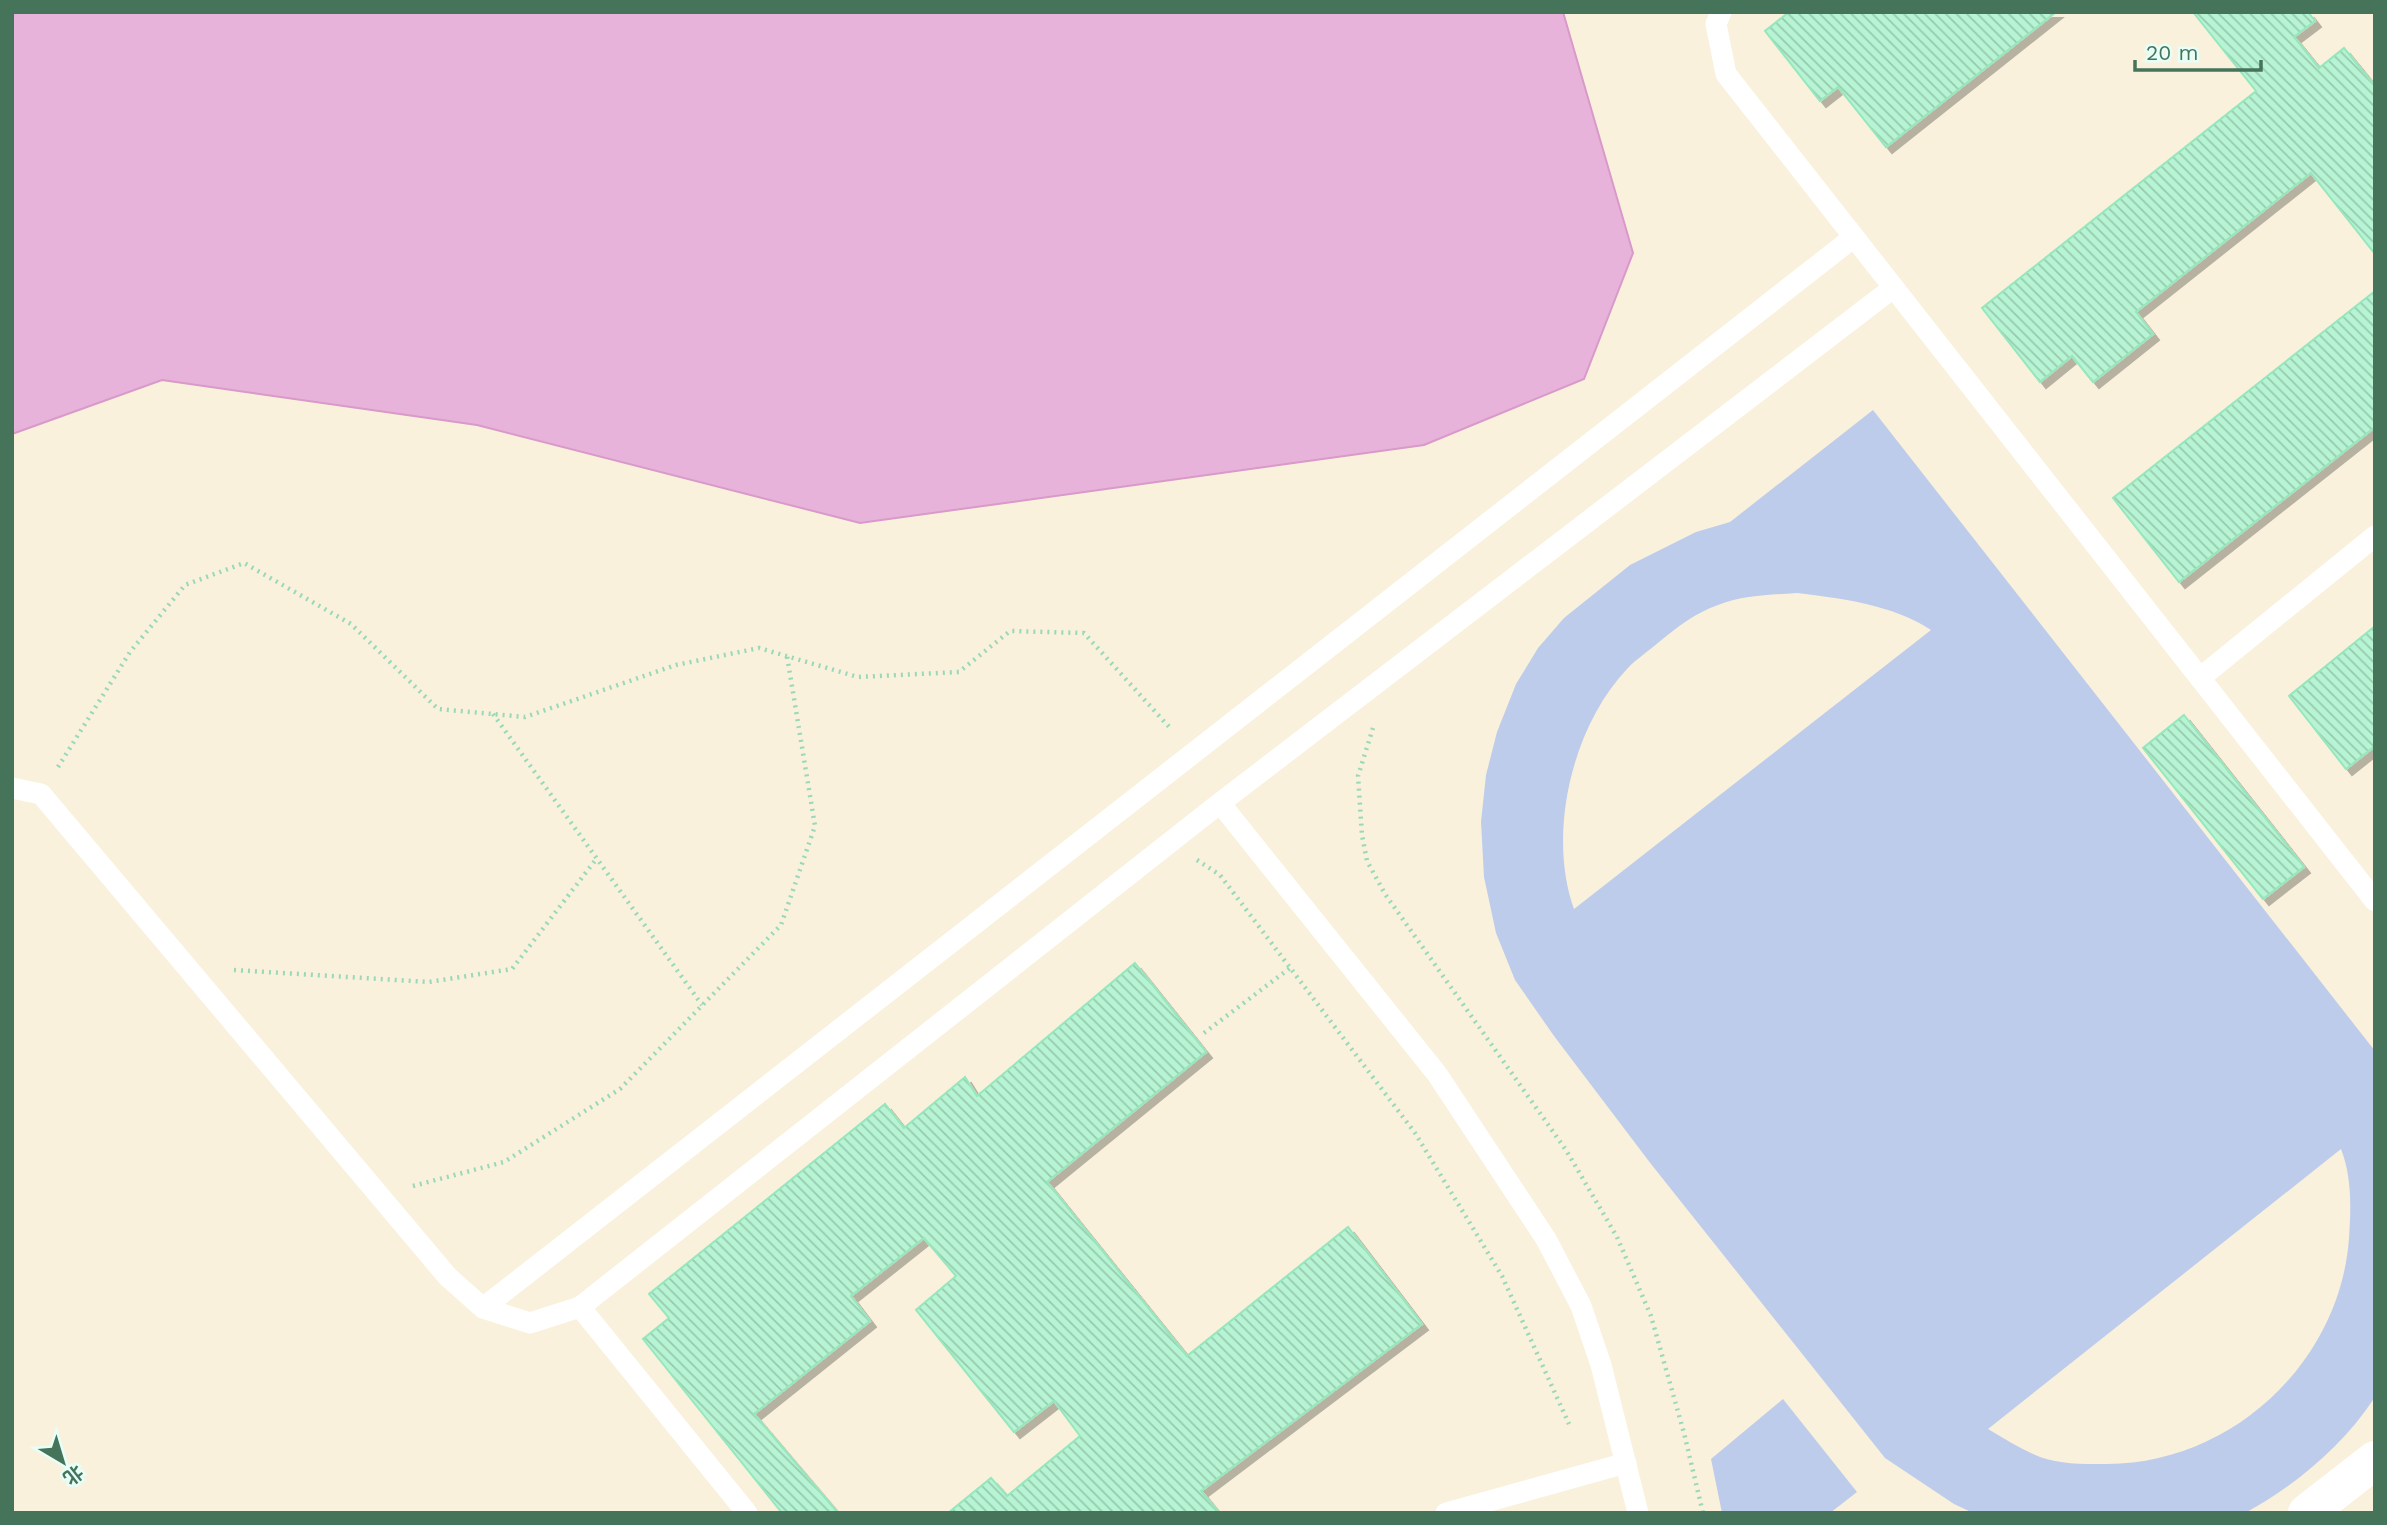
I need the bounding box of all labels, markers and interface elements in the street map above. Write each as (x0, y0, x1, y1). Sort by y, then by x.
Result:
scale bar (2135, 28, 2261, 72)
text: 20 m (2146, 40, 2198, 65)
north arrow (28, 1427, 98, 1497)
text: 北 (59, 1460, 88, 1490)

